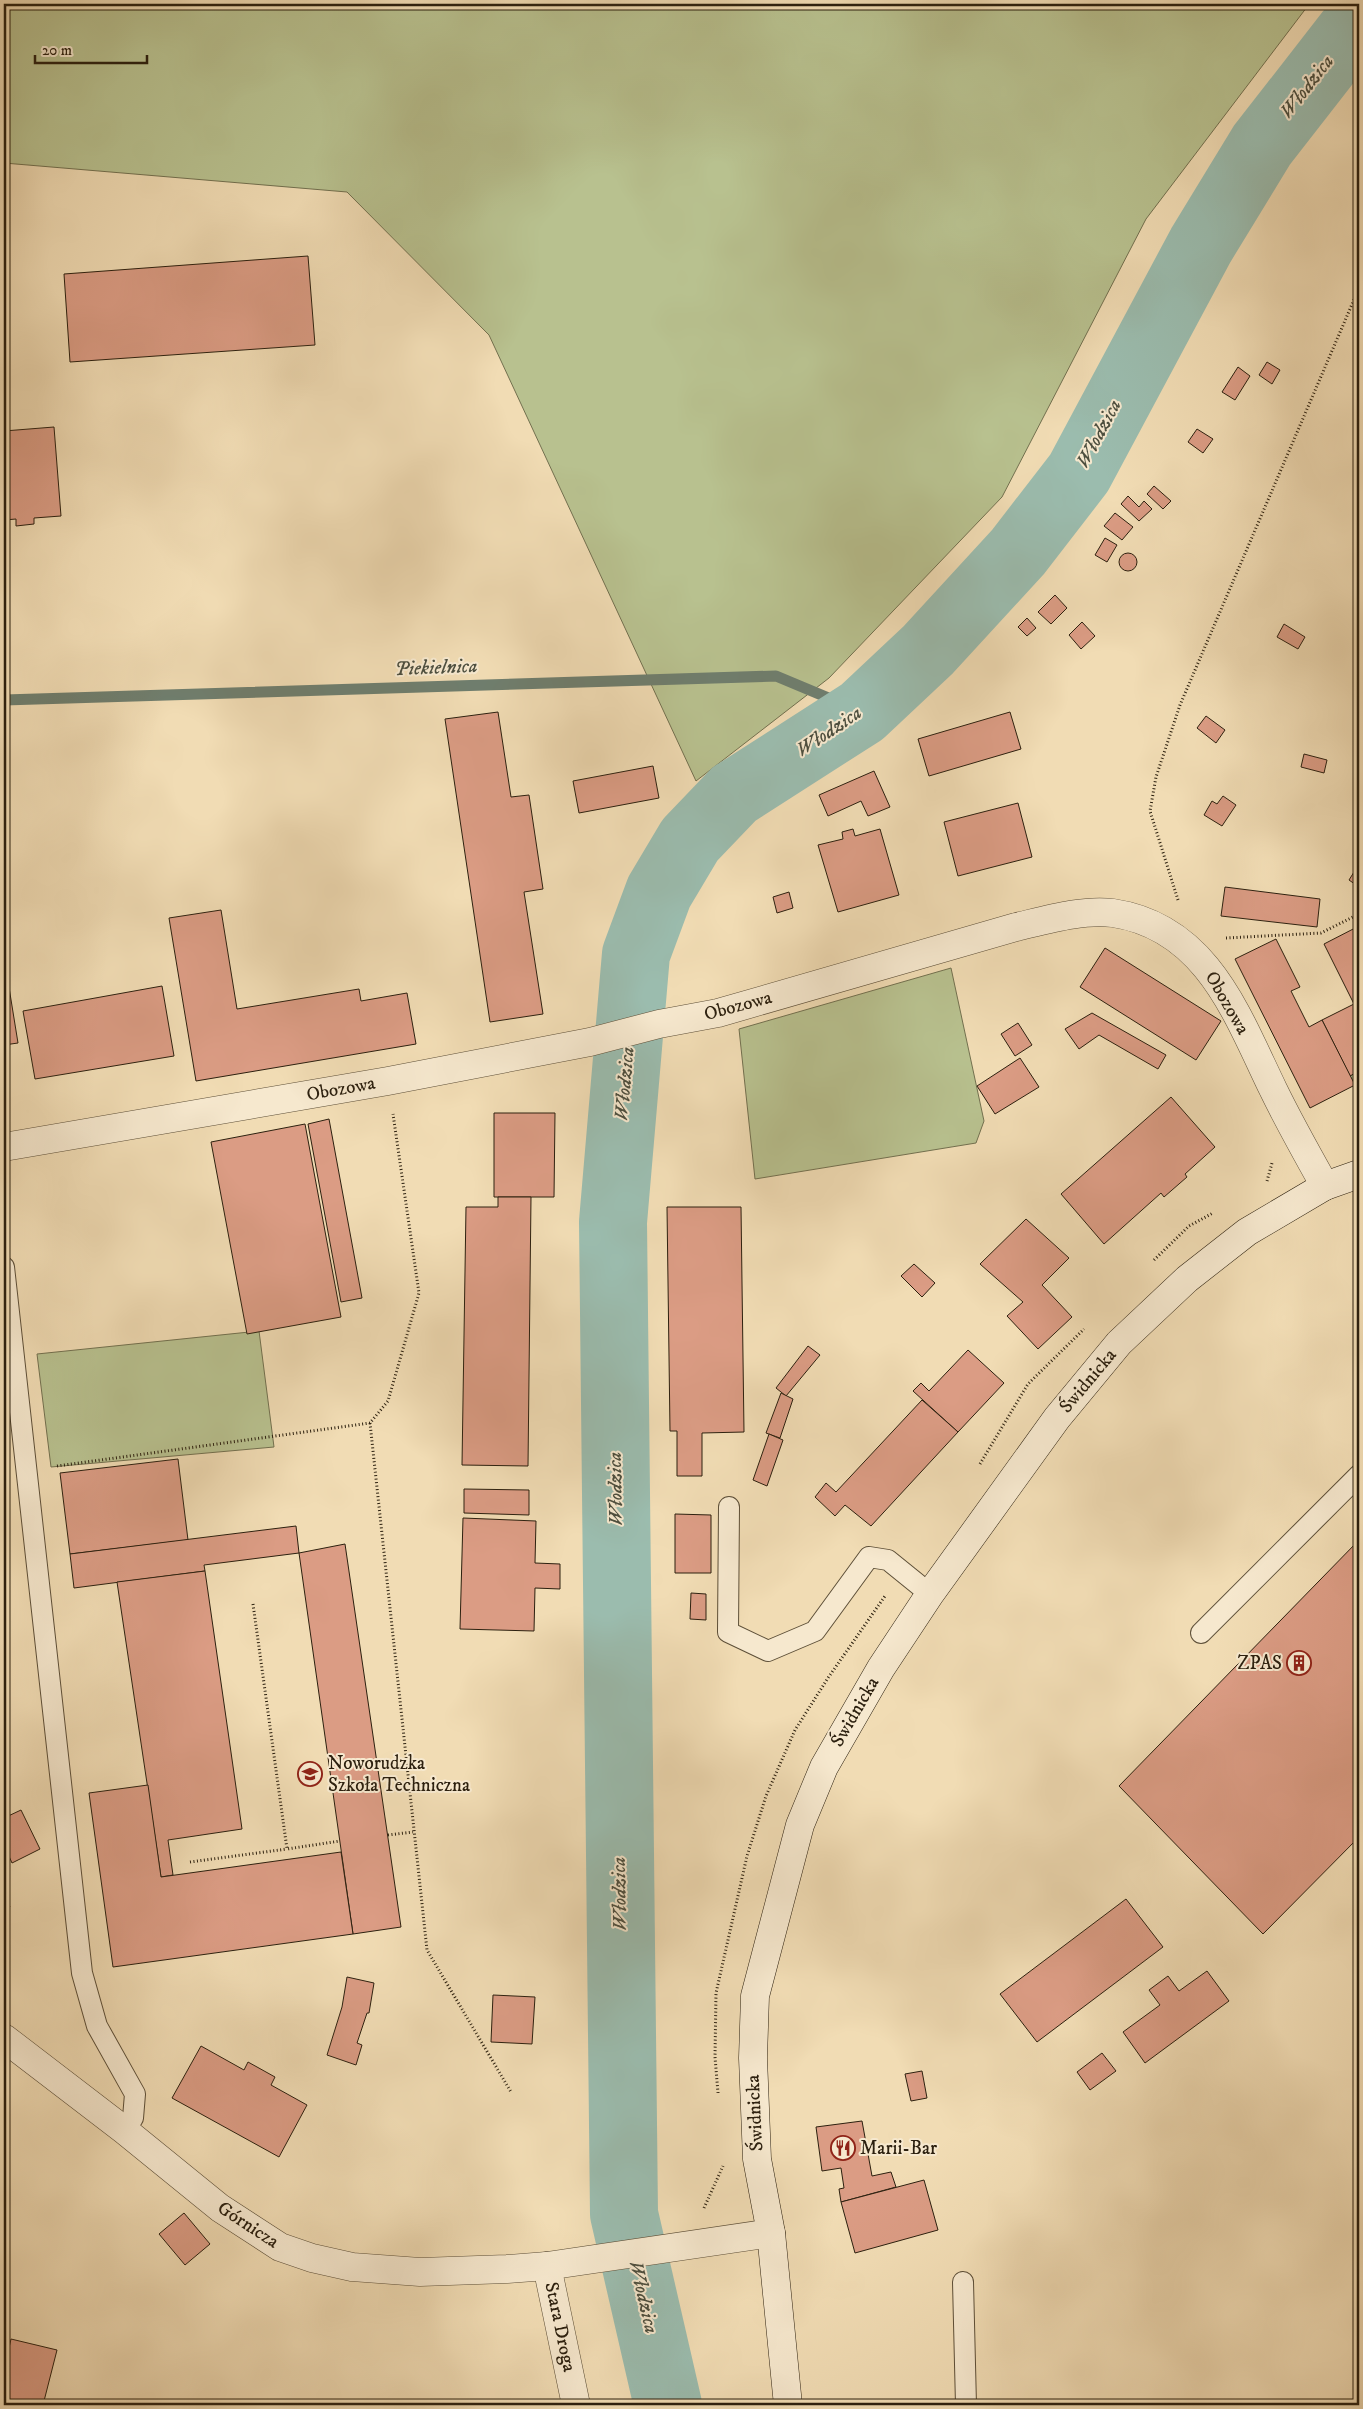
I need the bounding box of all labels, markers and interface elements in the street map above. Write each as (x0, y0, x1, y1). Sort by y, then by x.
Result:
scale bar (35, 32, 148, 64)
text: 20 m (42, 41, 72, 60)
water label: Włodzica (1274, 50, 1340, 124)
water label: Włodzica (1071, 395, 1127, 473)
water label: Piekielnica (394, 654, 478, 682)
water label: Włodzica (791, 701, 867, 763)
street label: Obozowa (1200, 967, 1254, 1039)
street label: Obozowa (702, 986, 774, 1026)
water label: Włodzica (609, 1046, 641, 1122)
street label: Obozowa (305, 1072, 377, 1106)
street label: Świdnicka (1053, 1343, 1122, 1418)
water label: Włodzica (603, 1452, 629, 1526)
building icon: ZPAS (1286, 1650, 1312, 1676)
place label: ZPAS (1237, 1652, 1282, 1675)
street label: Świdnicka (824, 1672, 884, 1751)
place label: Noworudzka Szkoła Techniczna (328, 1752, 470, 1797)
school or university icon: Noworudzka Szkoła Techniczna (297, 1761, 323, 1787)
water label: Włodzica (607, 1857, 633, 1931)
street label: Świdnicka (740, 2074, 768, 2152)
restaurant icon: Marii-Bar (830, 2135, 856, 2161)
place label: Marii-Bar (860, 2137, 937, 2160)
street label: Górnicza (213, 2197, 283, 2253)
water label: Włodzica (622, 2258, 664, 2336)
street label: Stara Droga (539, 2280, 581, 2374)

